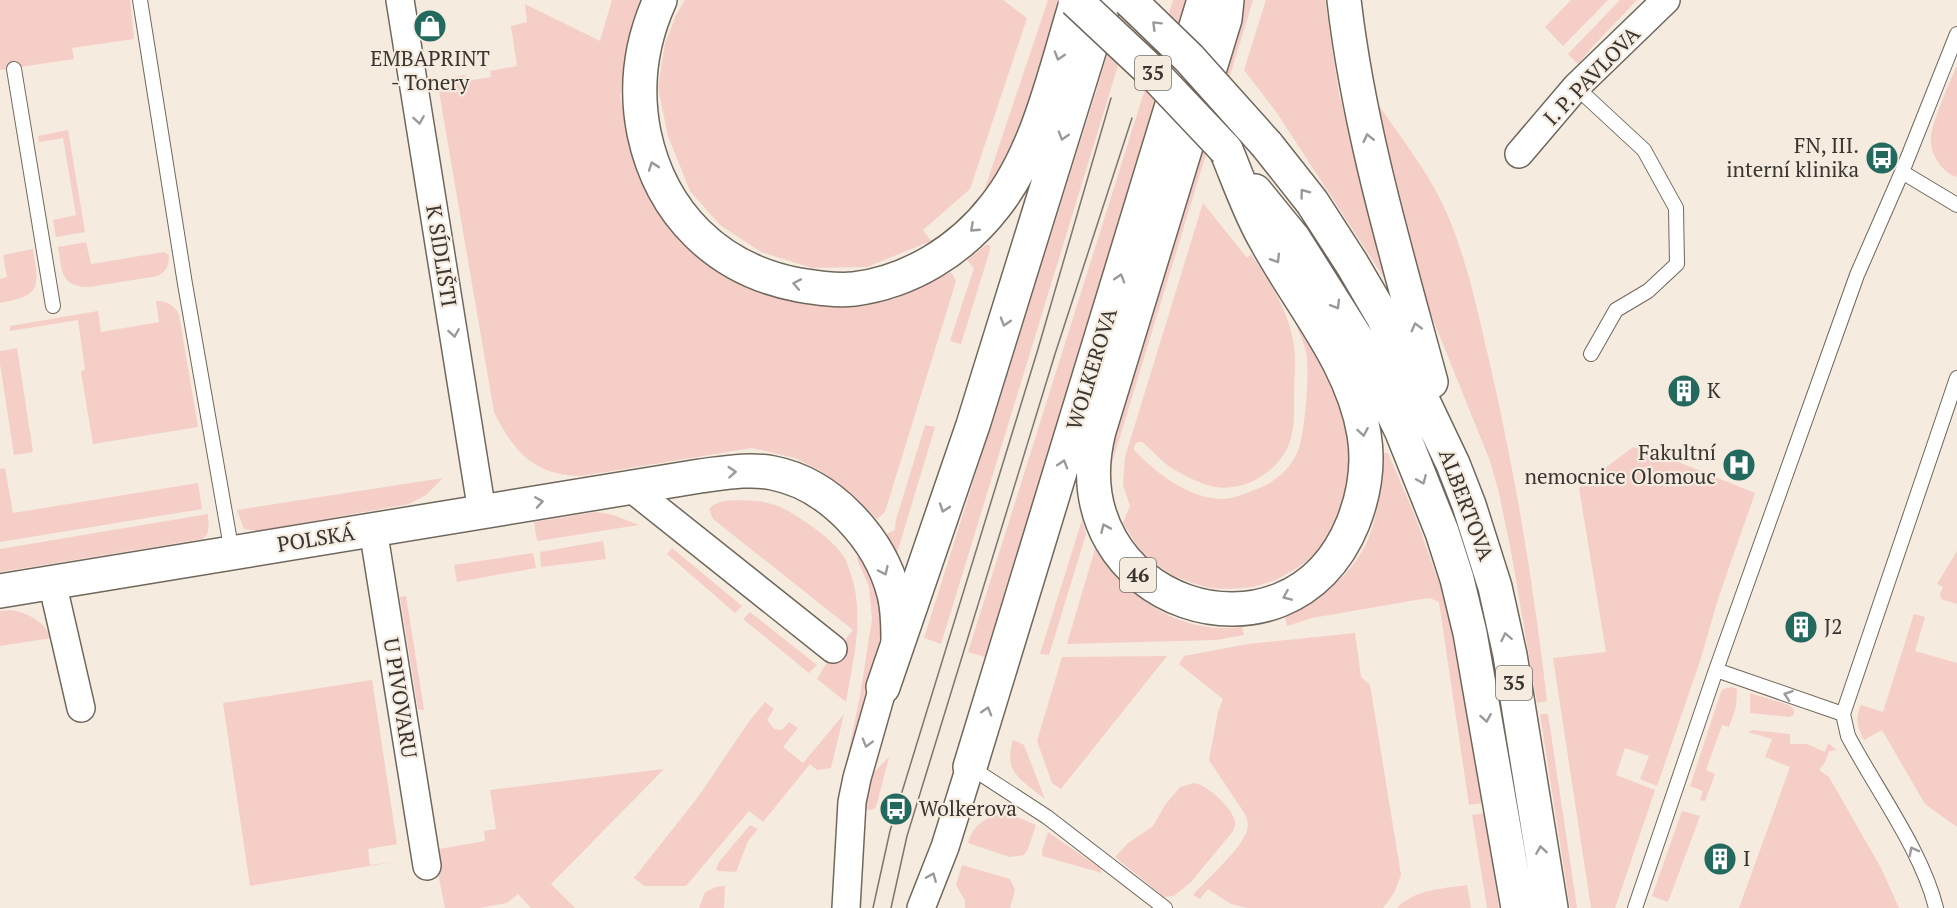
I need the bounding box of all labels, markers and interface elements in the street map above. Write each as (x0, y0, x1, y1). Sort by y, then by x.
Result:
shop icon: EMBAPRINT - Tonery (412, 8, 448, 44)
street label: I. P. PAVLOVA (1537, 19, 1646, 131)
one-way arrow (1153, 22, 1164, 33)
place label: EMBAPRINT - Tonery (370, 44, 490, 96)
one-way arrow (1054, 50, 1066, 61)
road number: 35 (1135, 56, 1171, 90)
one-way arrow (413, 115, 425, 125)
one-way arrow (1058, 130, 1070, 141)
place label: FN, III. interní klinika (1726, 131, 1859, 183)
one-way arrow (1362, 133, 1375, 143)
bus stop icon: FN, III. interní klinika (1864, 140, 1900, 176)
one-way arrow (648, 161, 660, 172)
one-way arrow (1301, 188, 1312, 199)
street label: K SÍDLIŠTI (420, 203, 464, 309)
one-way arrow (971, 221, 981, 232)
one-way arrow (1269, 252, 1280, 263)
one-way arrow (1112, 273, 1125, 284)
one-way arrow (792, 278, 802, 291)
one-way arrow (1329, 299, 1341, 309)
street label: WOLKEROVA (1059, 304, 1123, 433)
one-way arrow (1000, 317, 1012, 327)
one-way arrow (1411, 322, 1423, 333)
one-way arrow (447, 328, 459, 338)
building icon: K (1666, 373, 1702, 409)
place label: K (1707, 376, 1721, 404)
one-way arrow (1356, 427, 1369, 437)
place label: Fakultní nemocnice Olomouc (1525, 438, 1717, 490)
street label: ALBERTOVA (1433, 445, 1501, 565)
hospital icon: Fakultní nemocnice Olomouc (1721, 447, 1757, 483)
one-way arrow (1056, 459, 1068, 470)
one-way arrow (727, 466, 736, 479)
one-way arrow (1415, 473, 1427, 484)
one-way arrow (535, 497, 544, 509)
one-way arrow (939, 502, 952, 513)
street label: POLSKÁ (275, 518, 357, 558)
one-way arrow (1100, 524, 1112, 535)
road number: 46 (1120, 558, 1156, 592)
one-way arrow (877, 564, 889, 575)
one-way arrow (1282, 589, 1293, 601)
building icon: J2 (1783, 609, 1819, 645)
place label: J2 (1824, 612, 1842, 640)
one-way arrow (1500, 632, 1513, 642)
street label: U PIVOVARU (378, 636, 424, 760)
road number: 35 (1496, 666, 1532, 700)
one-way arrow (1783, 689, 1794, 702)
one-way arrow (980, 706, 992, 717)
one-way arrow (1479, 713, 1492, 723)
one-way arrow (861, 738, 874, 748)
bus stop icon: Wolkerova (878, 791, 914, 827)
place label: Wolkerova (919, 794, 1017, 822)
building icon: I (1702, 841, 1738, 877)
place label: I (1743, 844, 1750, 872)
one-way arrow (1536, 846, 1548, 855)
one-way arrow (1909, 847, 1920, 857)
one-way arrow (925, 873, 937, 884)

